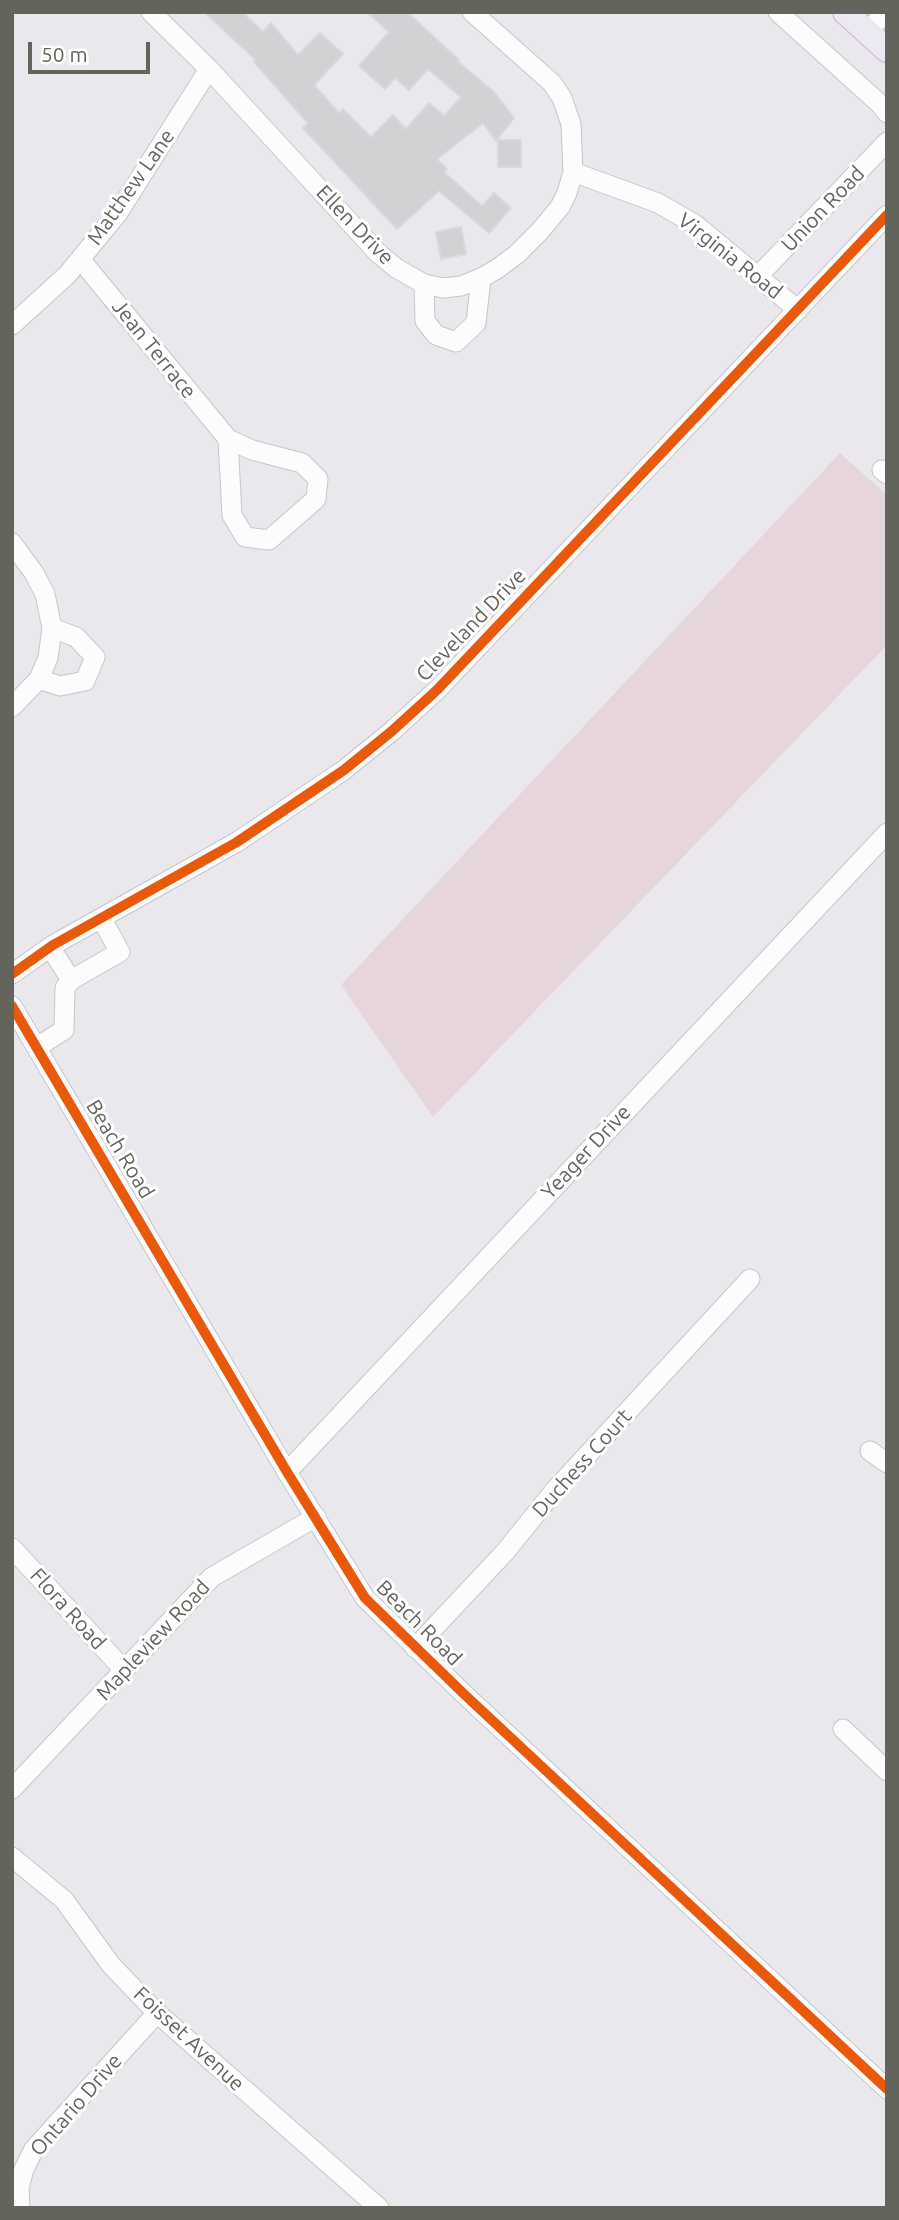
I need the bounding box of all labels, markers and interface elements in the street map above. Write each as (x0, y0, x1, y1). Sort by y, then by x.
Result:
scale bar (32, 28, 154, 72)
text: 50 m (41, 42, 88, 66)
street label: Matthew Lane (82, 124, 180, 250)
street label: Union Road (776, 161, 870, 257)
street label: Ellen Drive (311, 180, 399, 270)
street label: Virginia Road (673, 207, 787, 305)
street label: Jean Terrace (107, 295, 201, 403)
street label: Cleveland Drive (411, 563, 531, 687)
street label: Beach Road (81, 1095, 159, 1203)
street label: Yeager Drive (536, 1100, 636, 1204)
street label: Duchess Court (527, 1404, 637, 1522)
street label: Flora Road (25, 1563, 111, 1655)
street label: Mapleview Road (91, 1575, 215, 1705)
street label: Beach Road (371, 1575, 467, 1671)
street label: Foisset Avenue (128, 1981, 250, 2097)
street label: Ontario Drive (25, 2049, 127, 2161)

